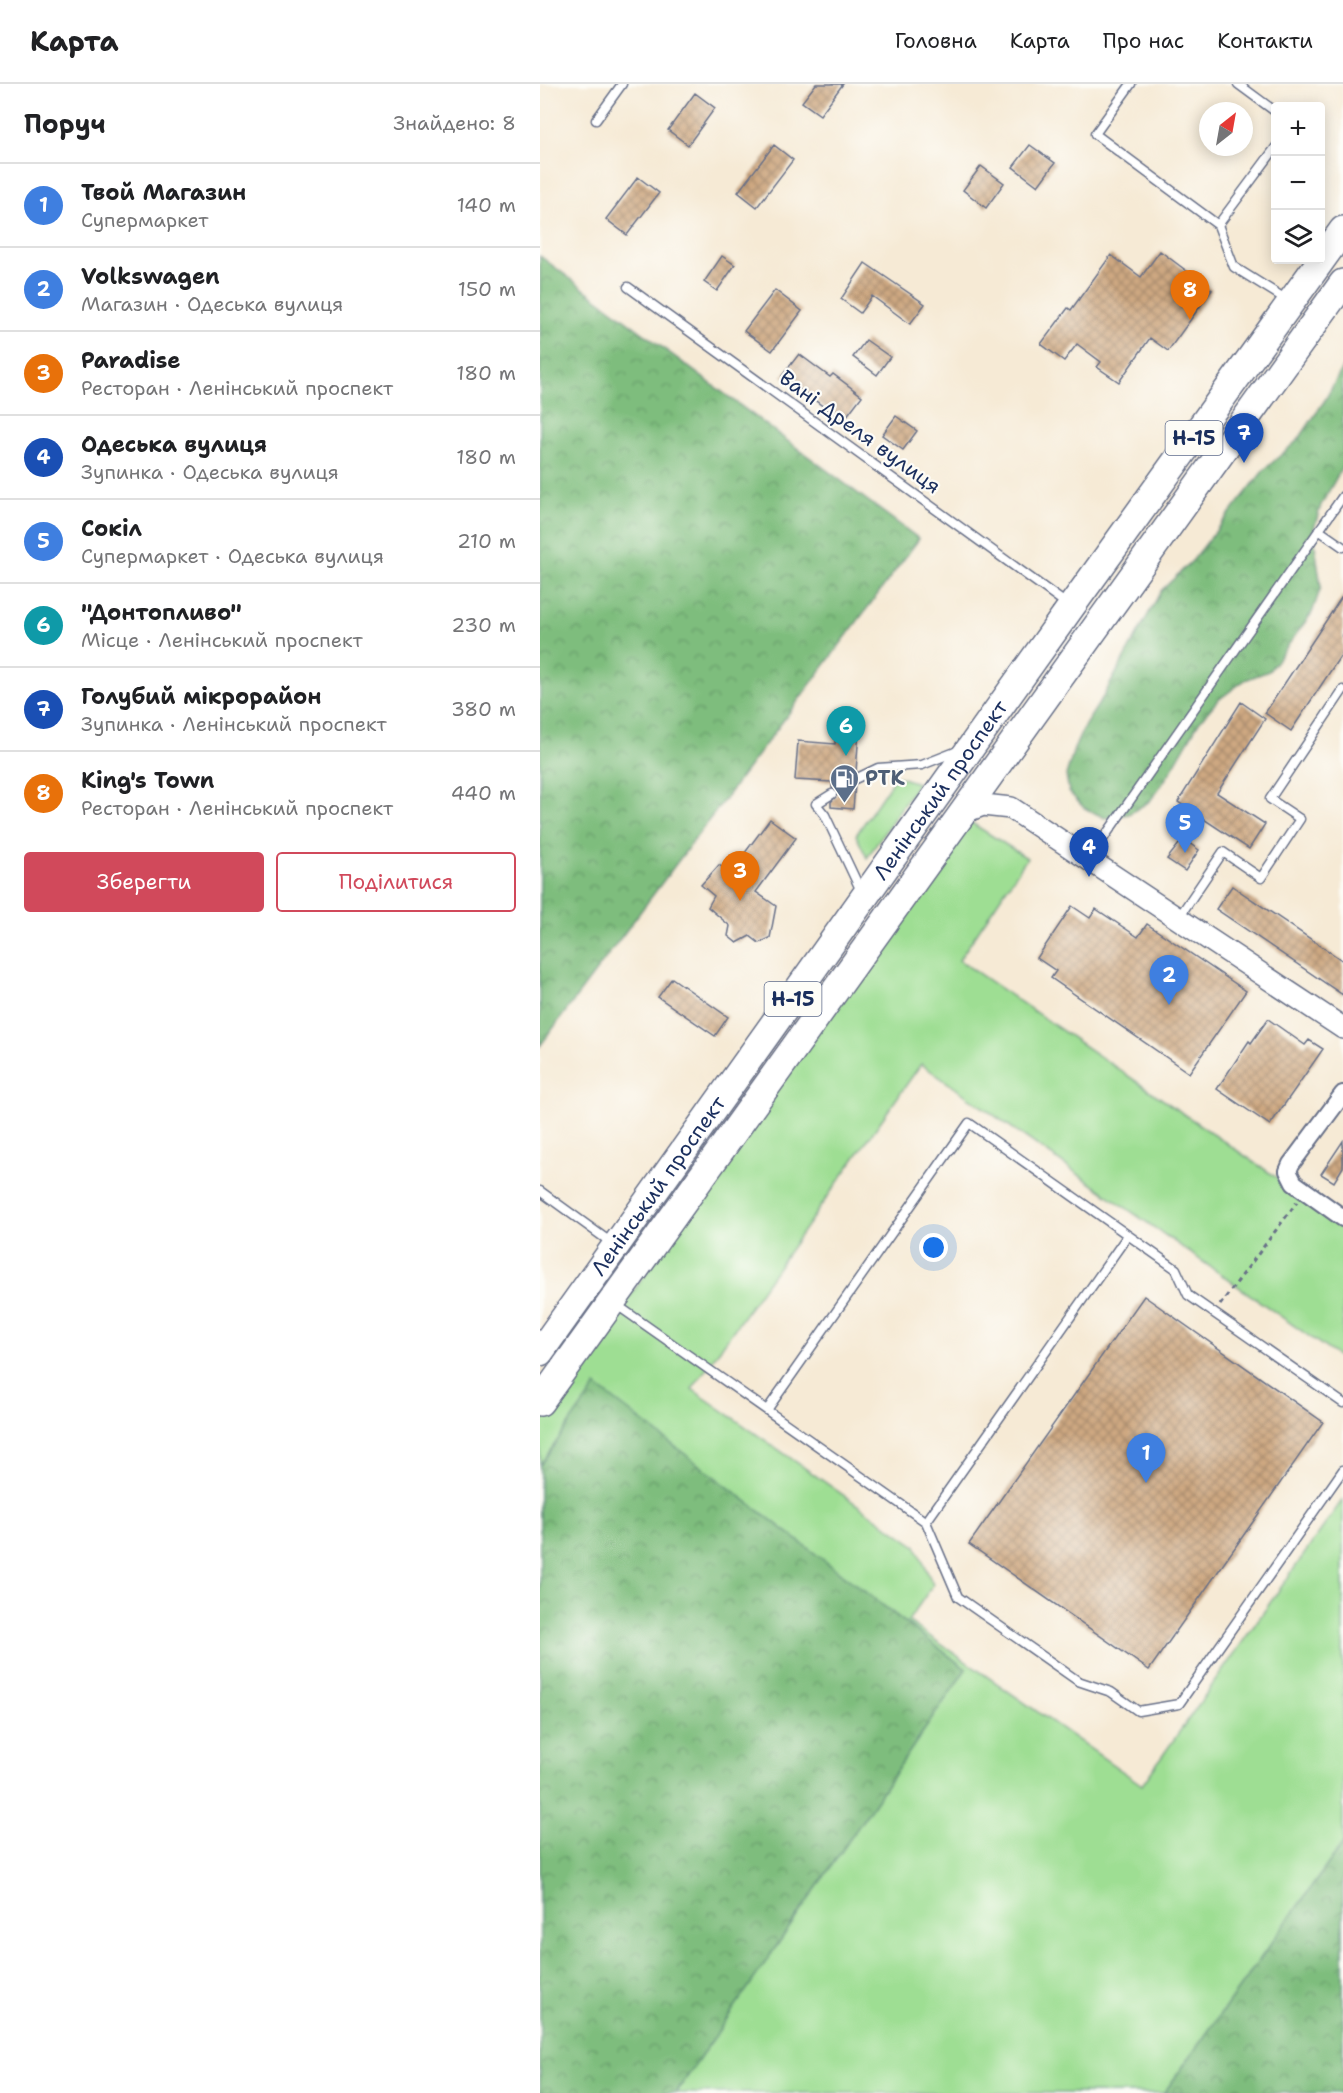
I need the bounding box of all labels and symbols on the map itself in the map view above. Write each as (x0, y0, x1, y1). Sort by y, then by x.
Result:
north arrow (1199, 102, 1253, 156)
pin: 8 (1170, 270, 1210, 320)
street label: Вані Дреля вулиця (774, 364, 946, 500)
pin: 7 (1224, 414, 1264, 463)
road number: Н-15 (1166, 421, 1222, 455)
street label: Ленінський проспект (867, 694, 1014, 886)
pin: 6 (826, 706, 866, 756)
fuel station icon: РТК (828, 762, 860, 804)
place label: РТК (865, 764, 905, 792)
pin: 5 (1166, 804, 1204, 853)
pin: 4 (1070, 828, 1108, 877)
pin: 3 (720, 852, 760, 901)
pin: 2 (1150, 956, 1188, 1005)
road number: Н-15 (764, 982, 822, 1016)
street label: Ленінський проспект (585, 1090, 732, 1281)
your location (919, 1233, 948, 1262)
pin: 1 (1126, 1434, 1166, 1483)

